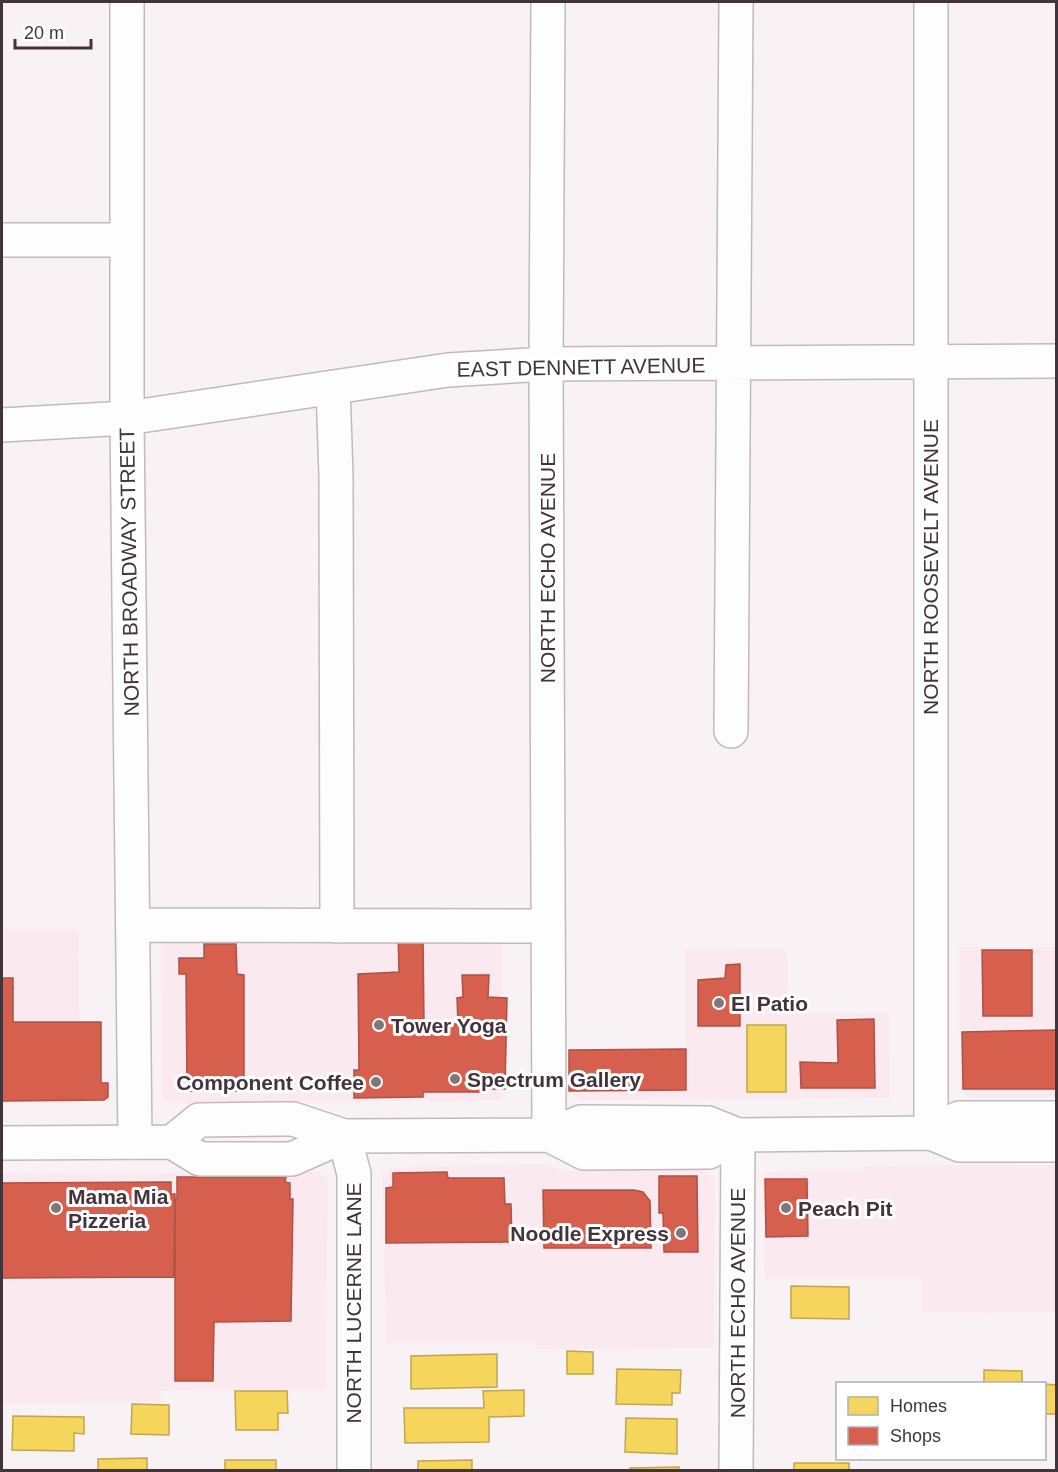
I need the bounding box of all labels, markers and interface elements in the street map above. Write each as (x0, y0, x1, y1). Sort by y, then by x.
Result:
scale bar (15, 12, 92, 50)
text: 20 m (24, 23, 64, 43)
street label: EAST DENNETT AVENUE (457, 353, 705, 381)
street label: NORTH ROOSEVELT AVENUE (919, 419, 942, 715)
street label: NORTH BROADWAY STREET (115, 427, 143, 716)
street label: NORTH ECHO AVENUE (536, 453, 559, 683)
place label: El Patio (731, 992, 808, 1015)
marker: El Patio (712, 996, 726, 1010)
place label: Tower Yoga (391, 1014, 507, 1037)
marker: Tower Yoga (372, 1018, 386, 1032)
place label: Spectrum Gallery (467, 1068, 641, 1091)
place label: Component Coffee (176, 1071, 364, 1094)
marker: Spectrum Gallery (448, 1072, 462, 1086)
marker: Component Coffee (369, 1075, 383, 1089)
street label: NORTH LUCERNE LANE (342, 1182, 365, 1424)
place label: Mama Mia Pizzeria (68, 1185, 169, 1232)
street label: NORTH ECHO AVENUE (726, 1188, 749, 1418)
place label: Peach Pit (798, 1197, 893, 1220)
marker: Mama Mia Pizzeria (49, 1201, 63, 1215)
marker: Peach Pit (779, 1201, 793, 1215)
place label: Noodle Express (510, 1222, 669, 1245)
marker: Noodle Express (674, 1226, 688, 1240)
legend (836, 1382, 1046, 1460)
text: Homes (890, 1396, 947, 1416)
text: Shops (890, 1426, 941, 1446)

